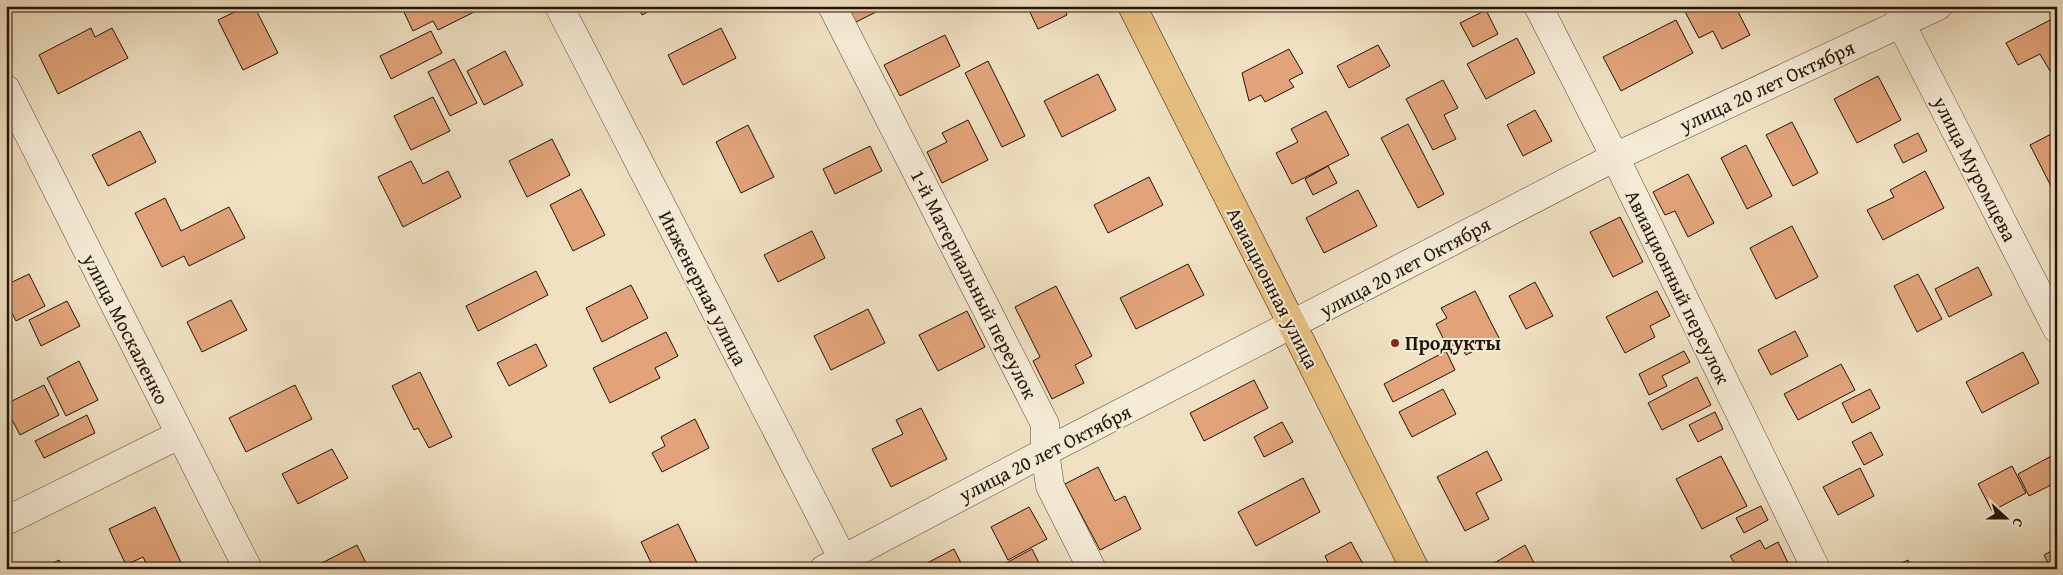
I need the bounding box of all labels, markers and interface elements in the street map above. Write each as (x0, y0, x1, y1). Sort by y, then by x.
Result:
street label: улица 20 лет Октября (1674, 32, 1859, 139)
street label: улица Муромцева (1926, 90, 2025, 247)
street label: 1-й Материальный переулок (904, 164, 1045, 404)
street label: Авиационный переулок (1619, 185, 1738, 389)
street label: Авиационная улица (1220, 202, 1327, 374)
street label: Инженерная улица (652, 205, 755, 371)
street label: улица 20 лет Октября (1313, 209, 1495, 324)
street label: улица Москаленко (75, 247, 177, 409)
place label: Продукты (1405, 328, 1501, 357)
marker: Продукты (1389, 337, 1401, 349)
street label: улица 20 лет Октября (953, 396, 1136, 509)
north arrow (1980, 492, 2030, 542)
text: С (2007, 515, 2029, 530)

